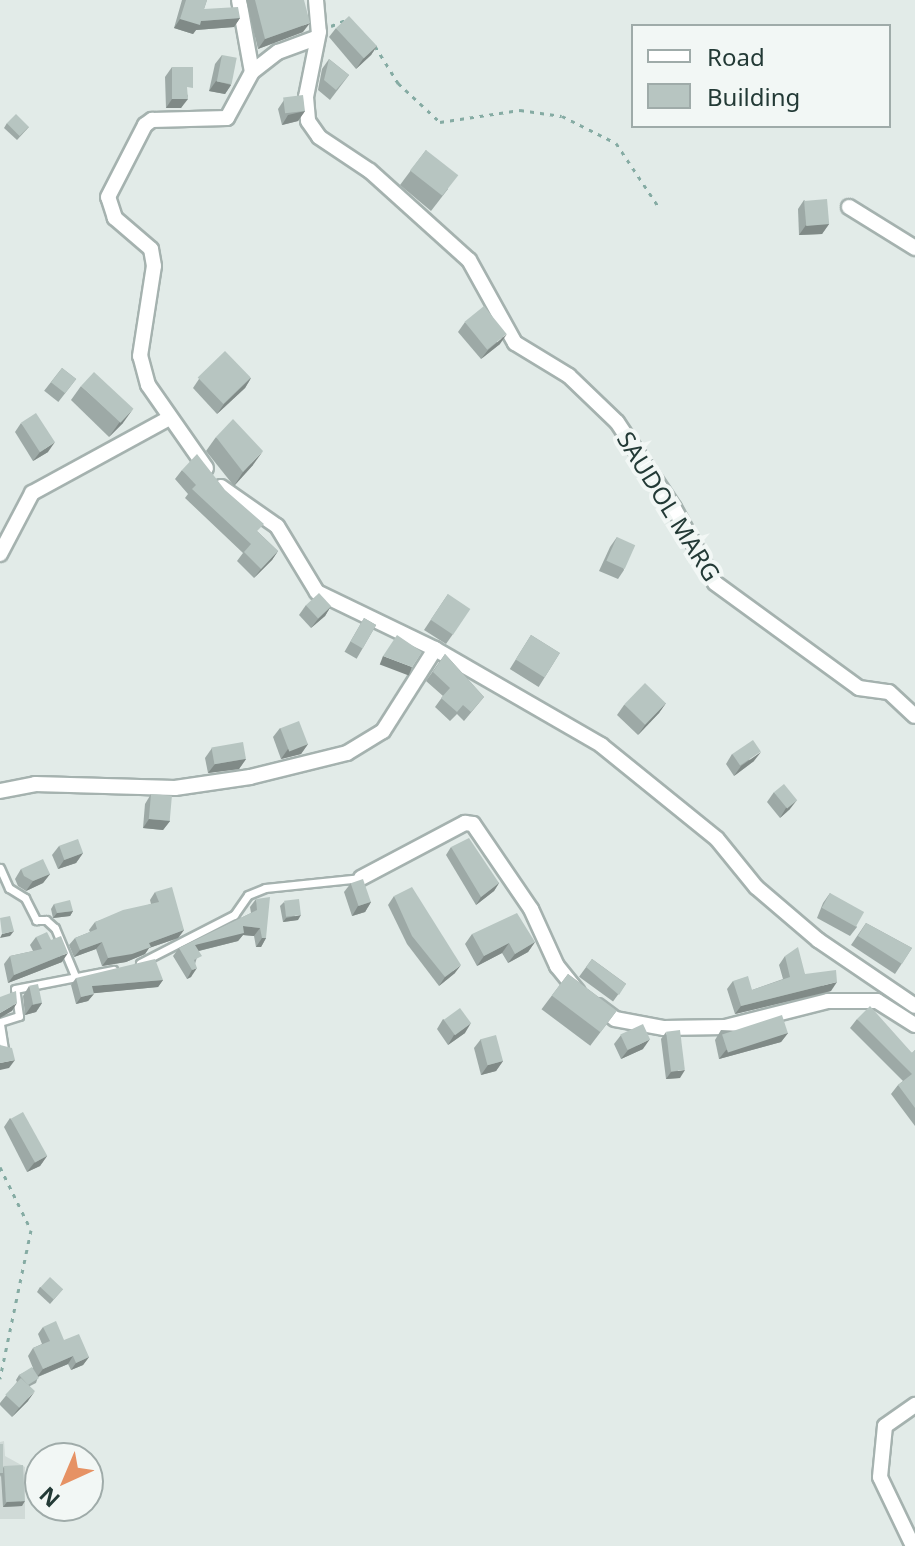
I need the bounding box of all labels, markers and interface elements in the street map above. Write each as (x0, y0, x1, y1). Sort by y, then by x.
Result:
legend (631, 24, 891, 128)
text: Road (707, 40, 765, 73)
text: Building (707, 80, 800, 113)
street label: SAUDOL MARG (612, 426, 726, 586)
north arrow (24, 1442, 104, 1522)
text: N (32, 1481, 66, 1515)

